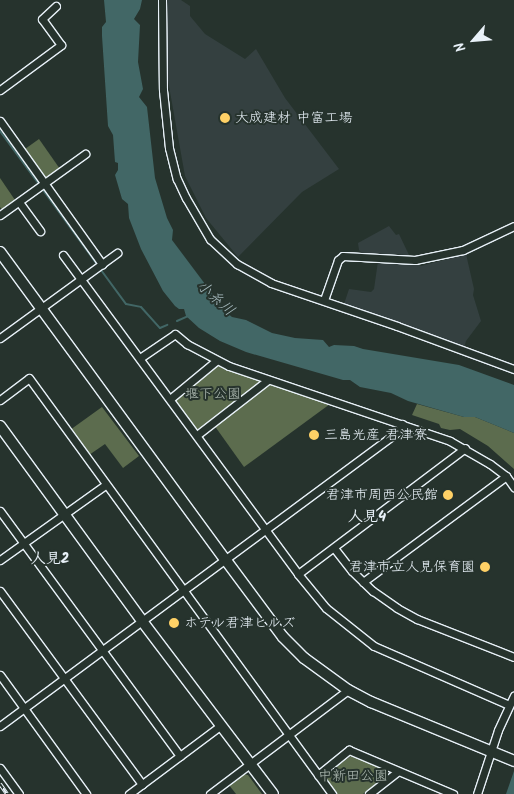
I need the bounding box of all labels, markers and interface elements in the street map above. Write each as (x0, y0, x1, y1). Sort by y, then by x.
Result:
north arrow (449, 15, 499, 65)
text: N (449, 38, 472, 56)
place label: 大成建材 中富工場 (235, 110, 353, 126)
marker: 大成建材 中富工場 (219, 112, 231, 124)
water label: 小糸川 (192, 277, 238, 321)
park label: 堰下公園 (185, 386, 241, 402)
place label: 三島光産 君津寮 (324, 427, 428, 443)
marker: 三島光産 君津寮 (308, 429, 320, 441)
place label: 君津市周西公民館 (326, 487, 438, 503)
marker: 君津市周西公民館 (442, 489, 454, 501)
district label: 人見4 (348, 509, 386, 527)
district label: 人見2 (31, 551, 69, 569)
place label: 君津市立人見保育園 (349, 559, 475, 575)
marker: 君津市立人見保育園 (479, 561, 491, 573)
place label: ホテル君津ヒルズ (184, 615, 296, 631)
marker: ホテル君津ヒルズ (168, 617, 180, 629)
park label: 中新田公園 (318, 768, 388, 784)

